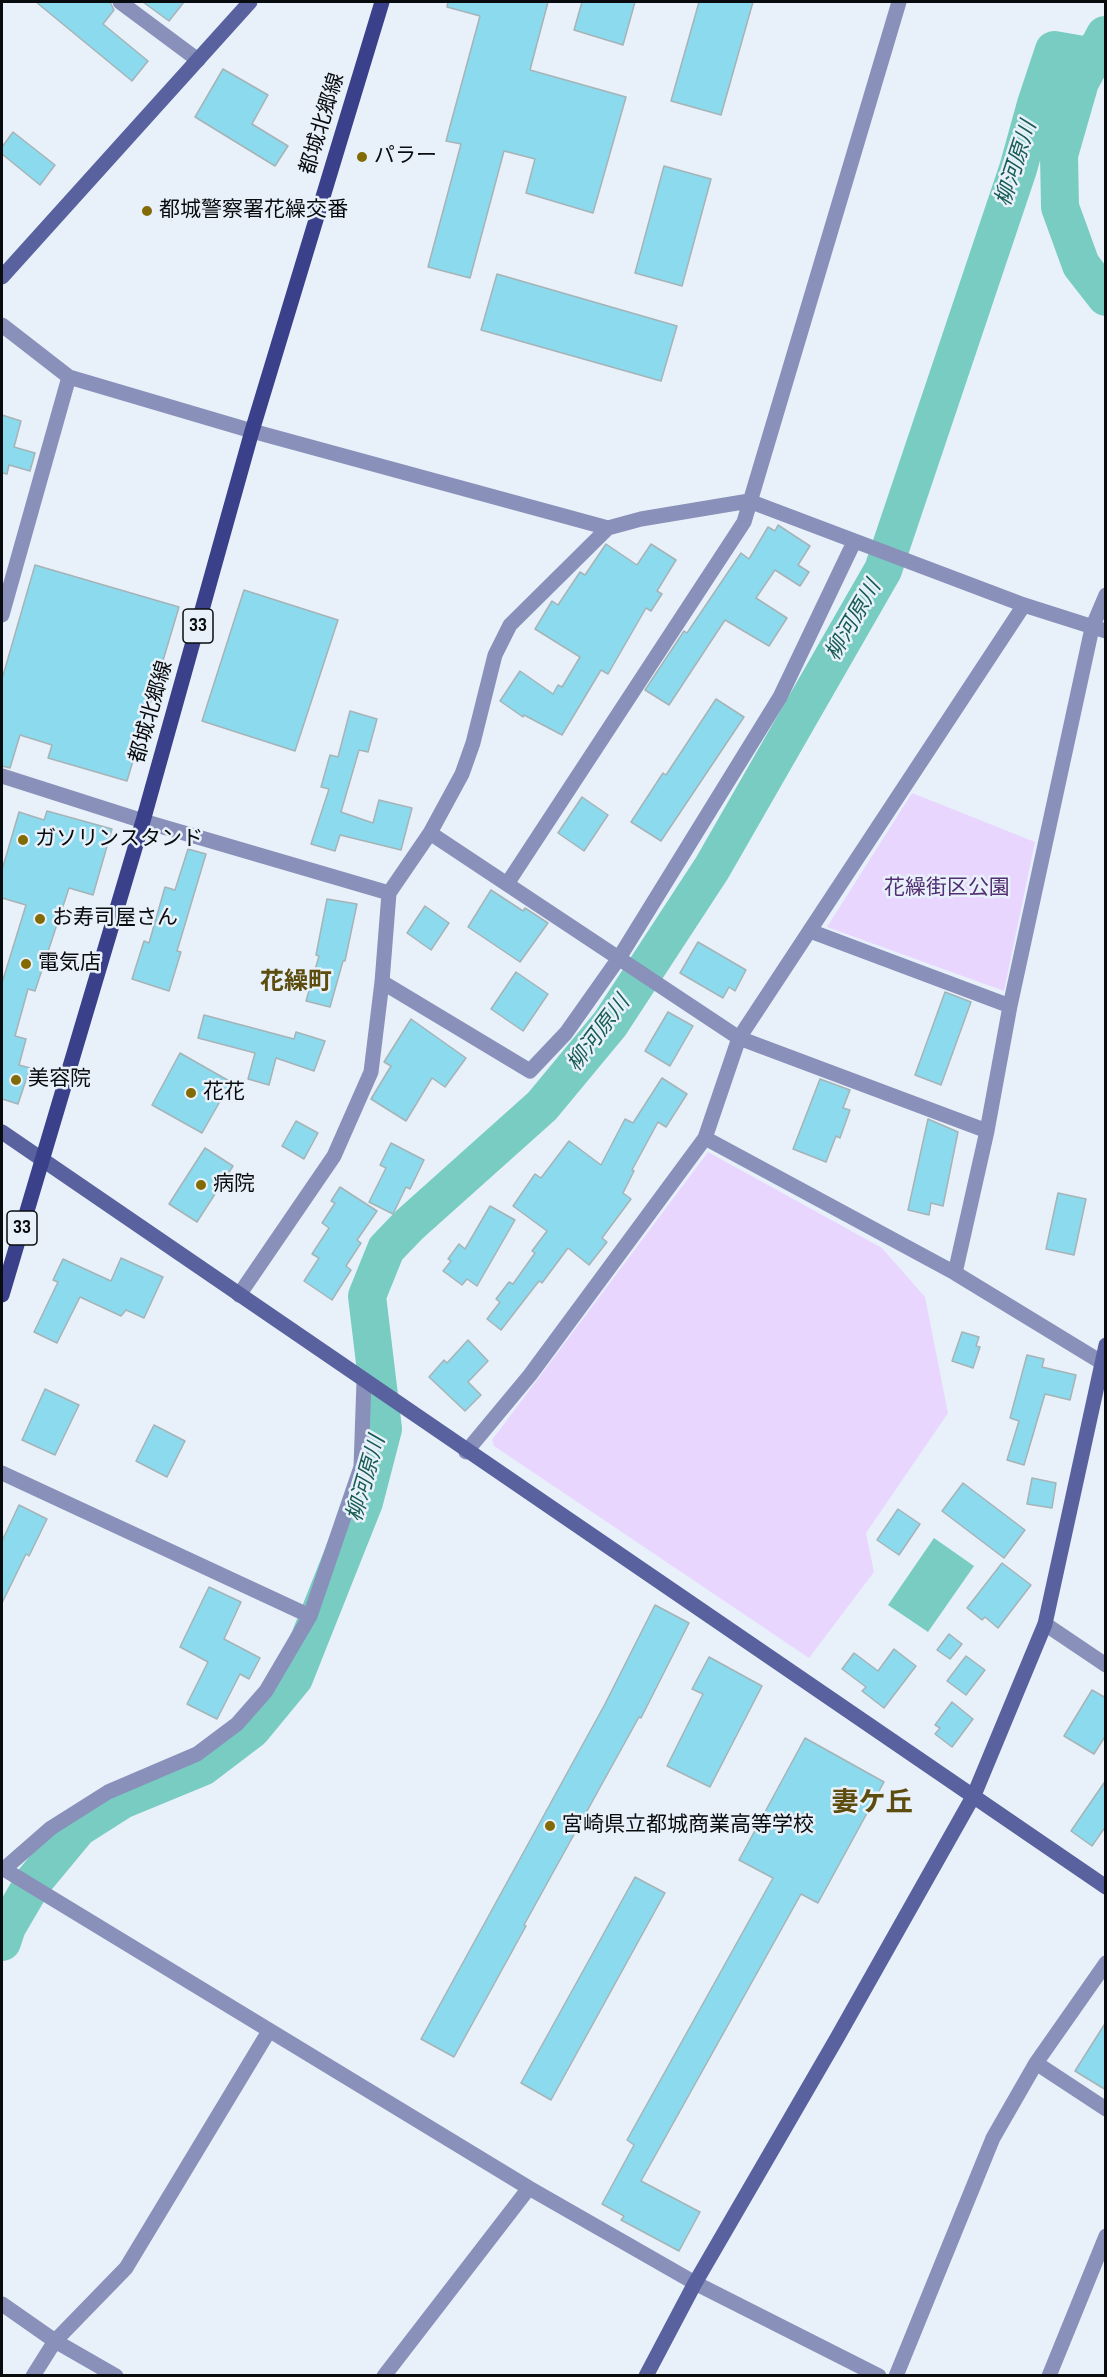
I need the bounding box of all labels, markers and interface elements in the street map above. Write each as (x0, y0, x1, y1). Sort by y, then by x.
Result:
street label: 都城北郷線 (296, 70, 350, 178)
water label: 柳河原川 (991, 118, 1043, 210)
place label: パラー (374, 144, 437, 170)
marker: パラー (355, 150, 369, 164)
place label: 都城警察署花繰交番 (159, 198, 348, 224)
marker: 都城警察署花繰交番 (140, 204, 154, 218)
water label: 柳河原川 (821, 576, 887, 666)
road number: 33 (183, 609, 213, 643)
street label: 都城北郷線 (125, 658, 179, 766)
place label: ガソリンスタンド (35, 827, 203, 853)
marker: ガソリンスタンド (16, 833, 30, 847)
park label: 花繰街区公園 (884, 876, 1010, 902)
place label: お寿司屋さん (52, 906, 178, 932)
marker: お寿司屋さん (33, 912, 47, 926)
place label: 電気店 (38, 951, 101, 977)
marker: 電気店 (19, 957, 33, 971)
district label: 花繰町 (260, 969, 332, 997)
water label: 柳河原川 (562, 991, 636, 1077)
place label: 美容院 (28, 1067, 91, 1093)
marker: 美容院 (9, 1073, 23, 1087)
place label: 花花 (203, 1080, 245, 1106)
marker: 花花 (184, 1086, 198, 1100)
place label: 病院 (213, 1172, 255, 1198)
marker: 病院 (194, 1178, 208, 1192)
road number: 33 (7, 1211, 37, 1245)
water label: 柳河原川 (342, 1433, 392, 1525)
district label: 妻ケ丘 (832, 1788, 912, 1820)
place label: 宮崎県立都城商業高等学校 (562, 1813, 814, 1839)
marker: 宮崎県立都城商業高等学校 (543, 1819, 557, 1833)

